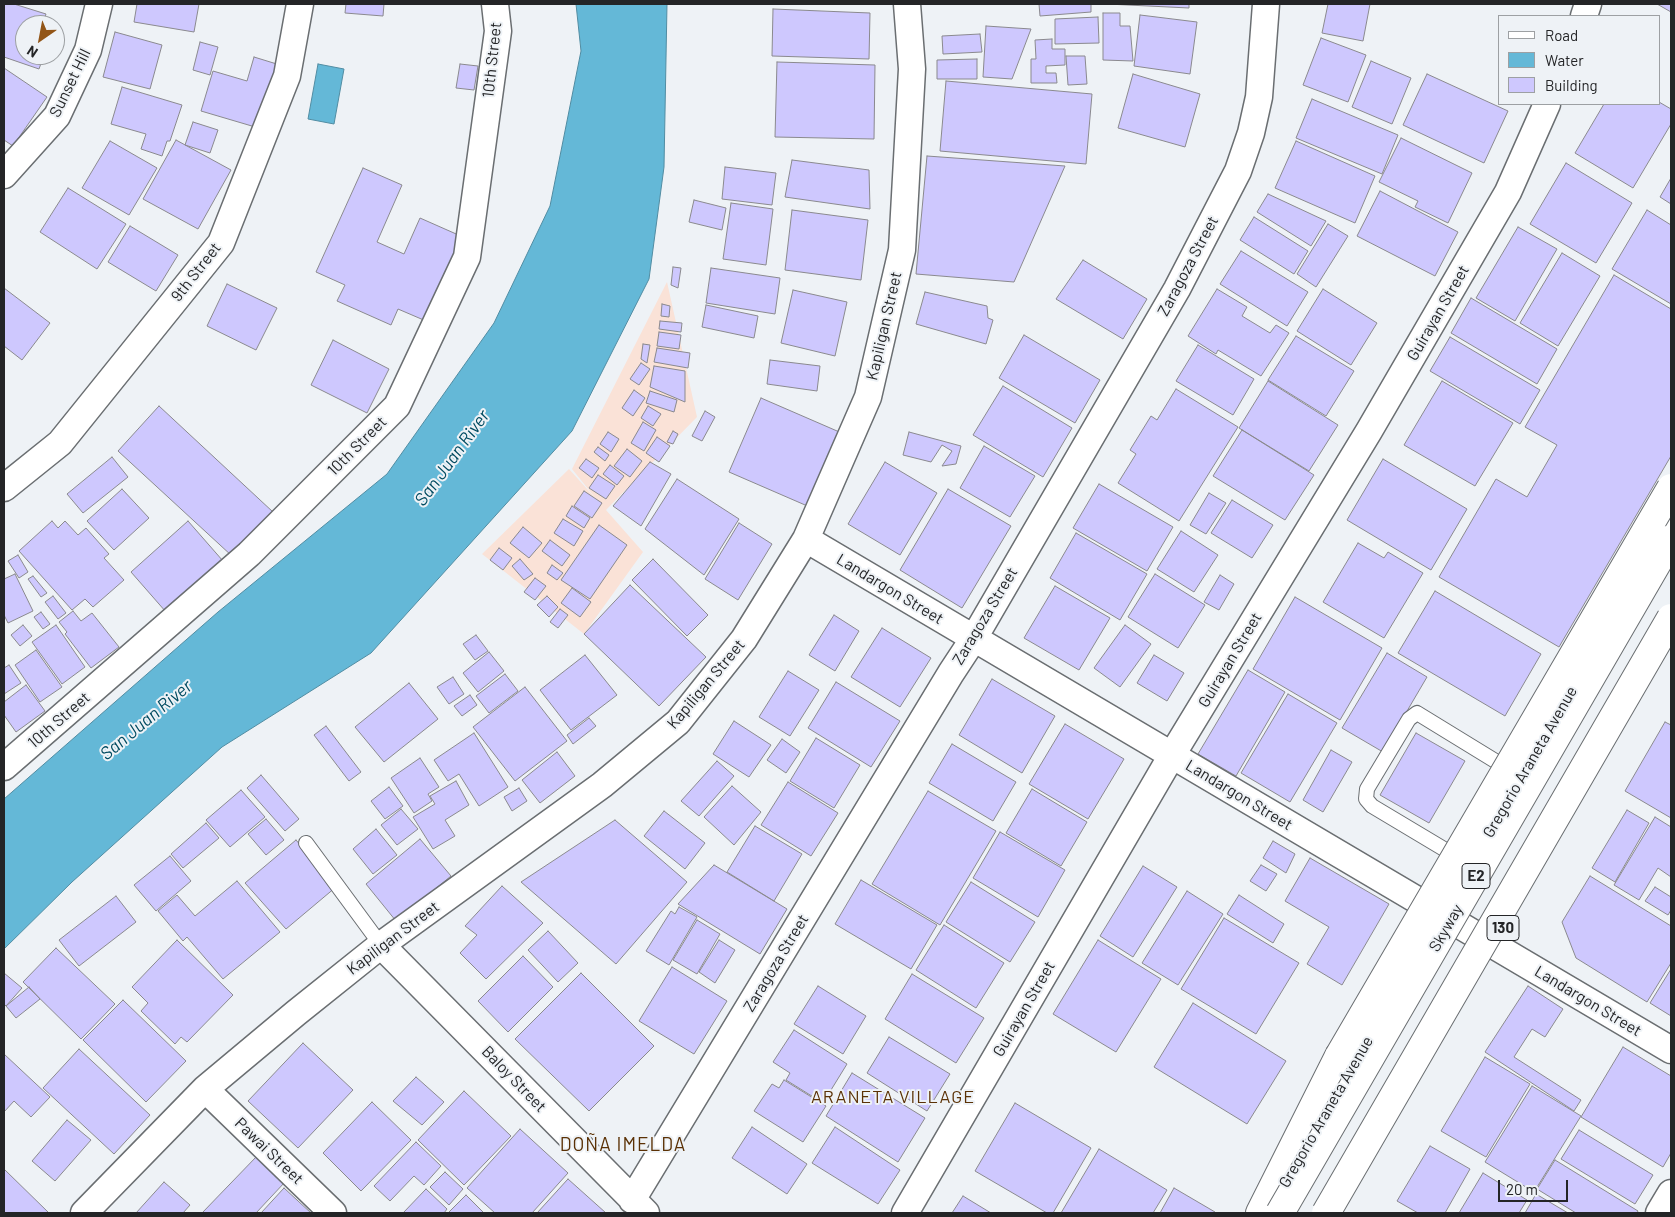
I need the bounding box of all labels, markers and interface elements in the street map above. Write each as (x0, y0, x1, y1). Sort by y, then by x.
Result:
north arrow (15, 15, 65, 65)
legend (1498, 15, 1660, 105)
street label: 10th Street (478, 21, 506, 99)
text: Road (1545, 26, 1578, 44)
text: N (24, 42, 41, 62)
street label: Sunset Hill (45, 46, 95, 120)
text: Water (1545, 51, 1584, 69)
text: Building (1545, 76, 1598, 94)
street label: Zaragoza Street (1154, 213, 1222, 319)
street label: 9th Street (167, 239, 225, 305)
street label: Guirayan Street (1403, 262, 1473, 364)
street label: Kapiligan Street (862, 270, 906, 382)
water label: San Juan River (410, 406, 494, 510)
street label: 10th Street (323, 412, 391, 480)
street label: Landargon Street (833, 550, 947, 628)
street label: Zaragoza Street (948, 564, 1022, 668)
street label: Guirayan Street (1194, 609, 1266, 711)
street label: Kapiligan Street (663, 635, 749, 733)
water label: San Juan River (96, 675, 196, 765)
street label: Gregorio Araneta Avenue (1479, 683, 1581, 841)
street label: 10th Street (24, 688, 94, 752)
street label: Landargon Street (1182, 756, 1296, 834)
road number: E2 (1462, 864, 1490, 888)
street label: Kapiligan Street (343, 897, 443, 979)
street label: Skyway (1425, 901, 1467, 955)
street label: Zaragoza Street (739, 911, 813, 1015)
road number: 130 (1487, 916, 1519, 940)
street label: Guirayan Street (989, 958, 1059, 1060)
street label: Landargon Street (1531, 962, 1645, 1040)
street label: Gregorio Araneta Avenue (1275, 1033, 1377, 1191)
street label: Baloy Street (478, 1042, 550, 1116)
district label: ARANETA VILLAGE (809, 1086, 977, 1108)
street label: Pawai Street (231, 1114, 307, 1188)
district label: DOÑA IMELDA (558, 1134, 688, 1156)
scale bar (1500, 1170, 1570, 1202)
text: 20 m (1506, 1180, 1538, 1198)

